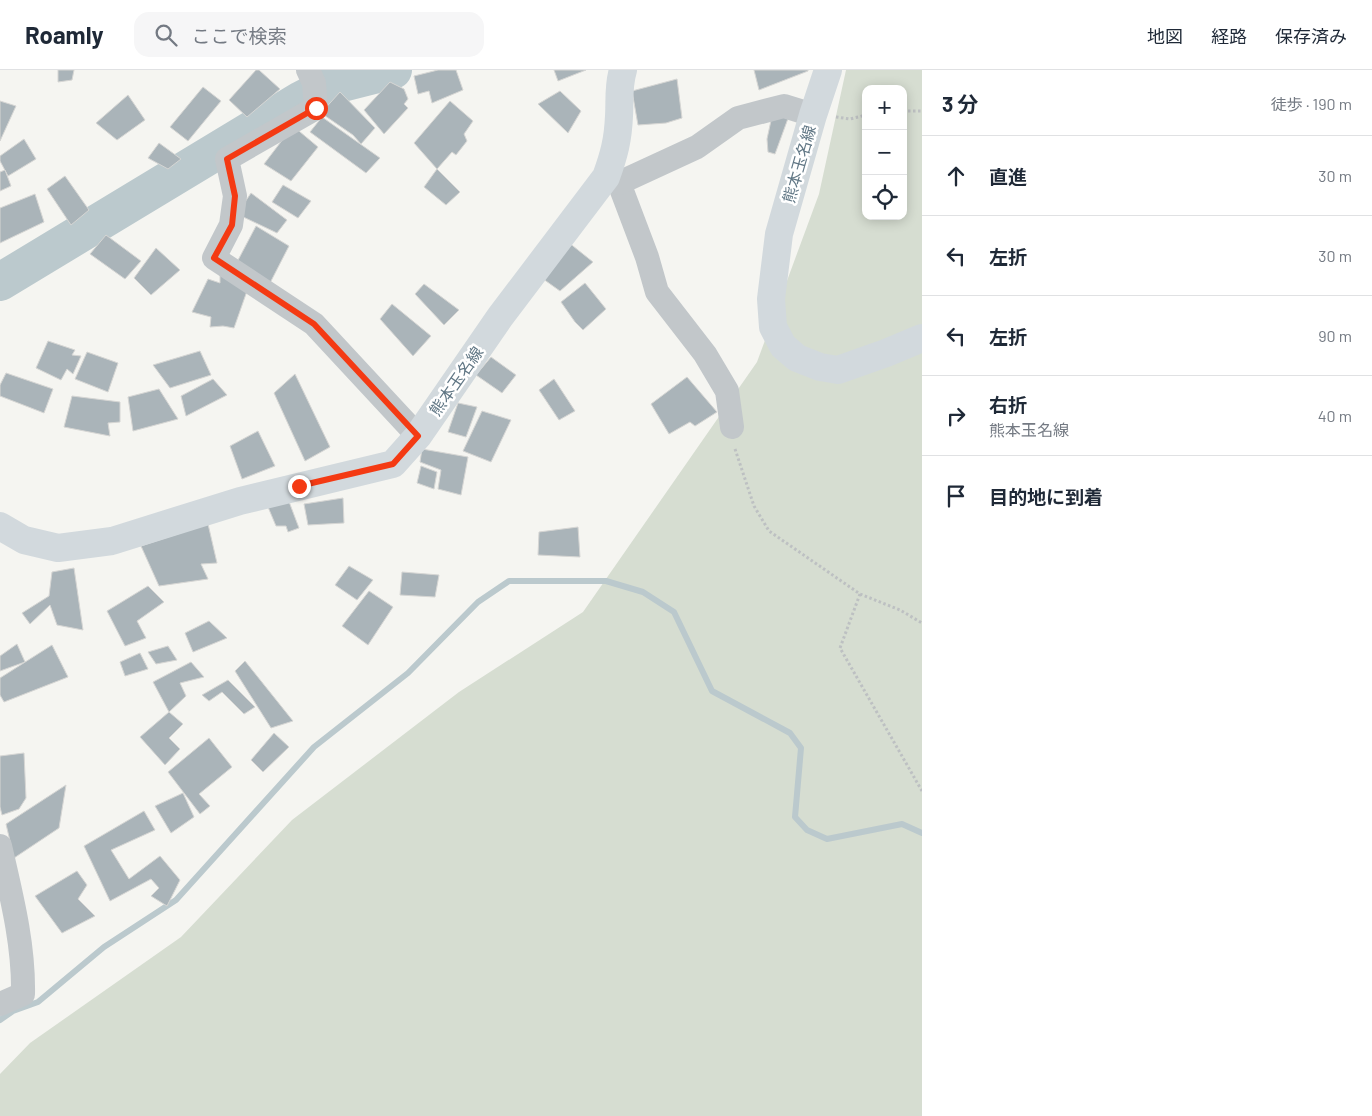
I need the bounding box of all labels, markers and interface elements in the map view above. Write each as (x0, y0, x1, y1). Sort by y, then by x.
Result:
search box (134, 12, 484, 57)
text: Roamly (25, 20, 104, 49)
icon: search (152, 21, 180, 49)
text: ここで検索 (192, 24, 287, 47)
text: 地図 (1147, 25, 1183, 47)
text: 経路 (1211, 25, 1247, 47)
text: 保存済み (1275, 25, 1347, 47)
map controls (862, 85, 907, 220)
button: + (862, 85, 907, 130)
text: 3 分 (942, 91, 979, 116)
text: 徒歩 · 190 m (1271, 94, 1352, 113)
route start (305, 97, 328, 120)
street label: 熊本玉名線 (778, 123, 819, 205)
button: − (862, 130, 907, 175)
icon: ahead (942, 162, 970, 190)
text: 直進 (989, 165, 1027, 188)
text: 30 m (1318, 166, 1352, 185)
button: locate (862, 175, 907, 220)
icon: left (942, 242, 970, 270)
text: 左折 (989, 245, 1027, 268)
text: 30 m (1318, 246, 1352, 265)
icon: left (942, 322, 970, 350)
text: 左折 (989, 325, 1027, 348)
text: 90 m (1318, 326, 1352, 345)
street label: 熊本玉名線 (425, 342, 486, 419)
text: 右折 (989, 393, 1027, 416)
icon: right (942, 402, 970, 430)
text: 40 m (1318, 406, 1352, 425)
text: 熊本玉名線 (989, 420, 1069, 439)
route end (288, 475, 311, 498)
icon: arrive (942, 482, 970, 510)
text: 目的地に到着 (989, 485, 1103, 508)

